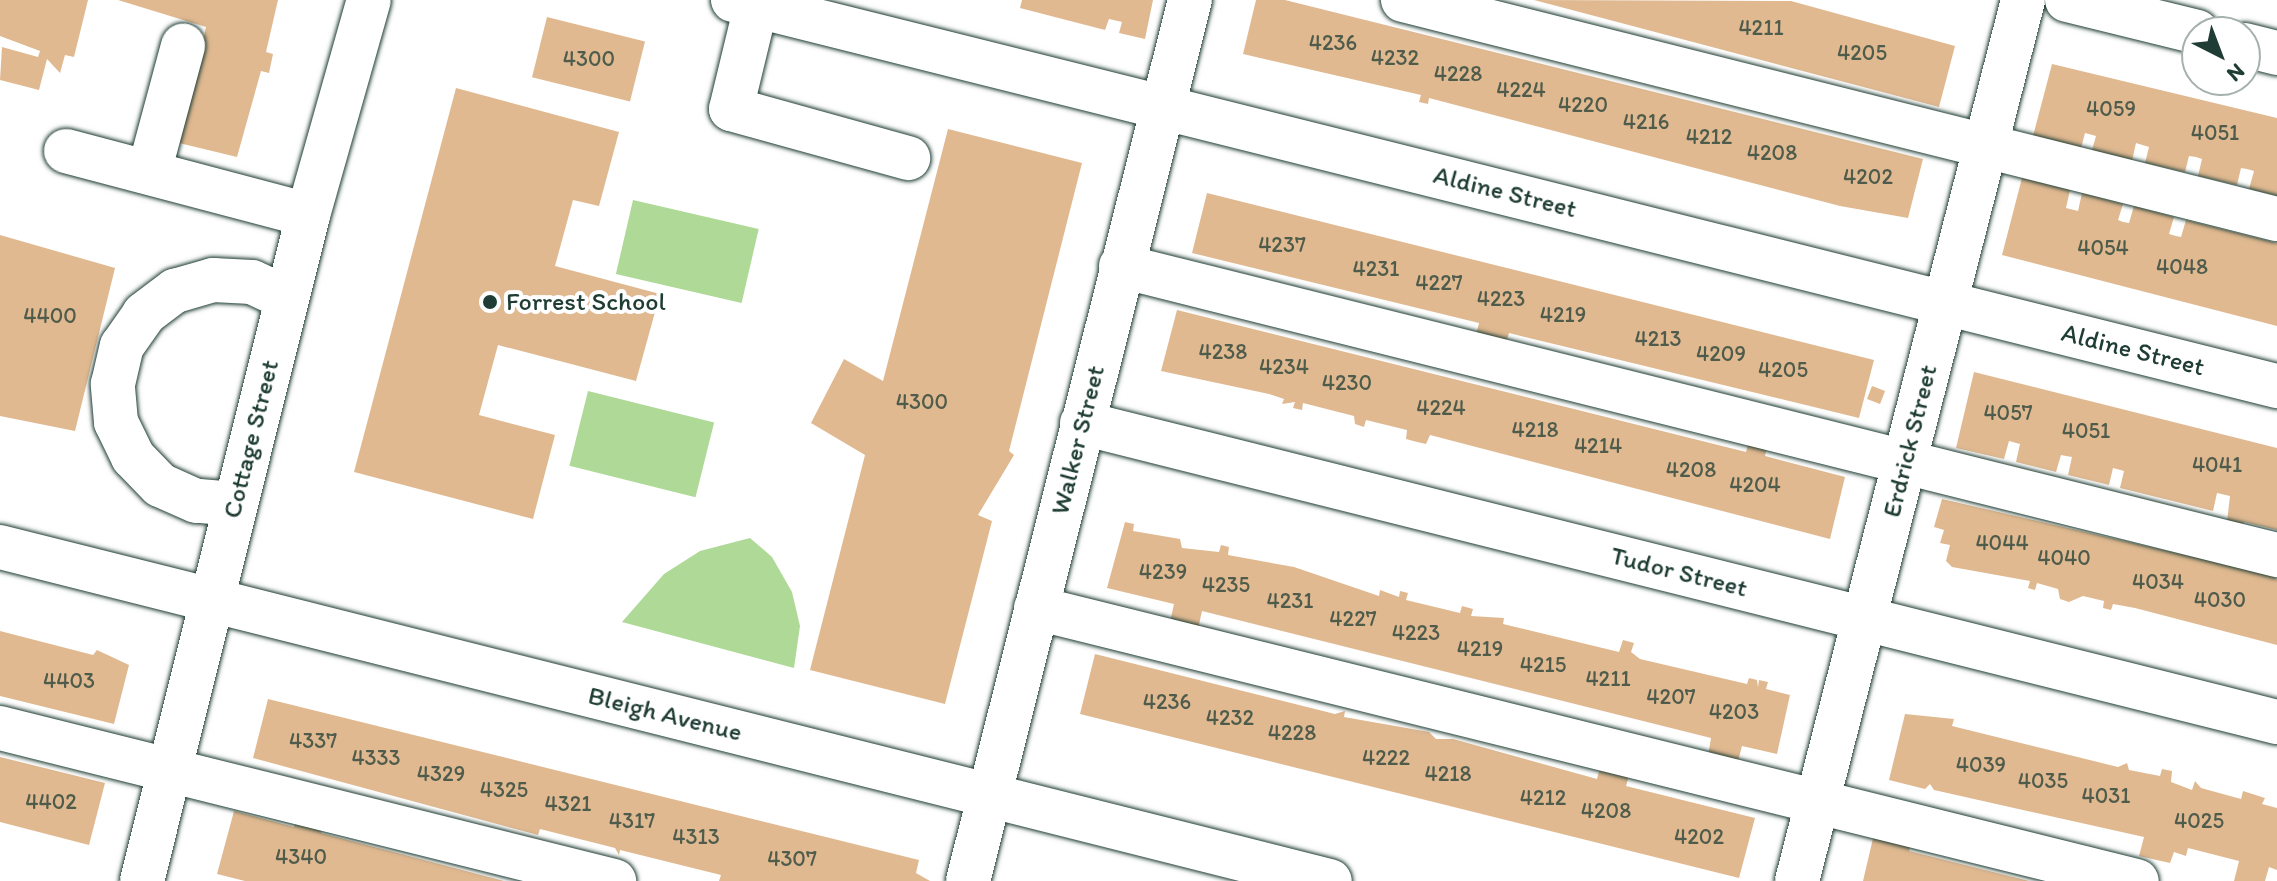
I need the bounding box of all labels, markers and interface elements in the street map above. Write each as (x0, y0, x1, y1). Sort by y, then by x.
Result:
house number: 4211 (1738, 15, 1784, 41)
north arrow (2181, 16, 2261, 96)
house number: 4236 (1309, 30, 1357, 56)
house number: 4205 (1837, 40, 1887, 66)
house number: 4232 (1371, 45, 1419, 71)
house number: 4300 (563, 46, 615, 72)
text: N (2222, 58, 2251, 88)
house number: 4228 (1434, 61, 1482, 87)
house number: 4224 (1496, 77, 1546, 103)
house number: 4220 (1558, 92, 1608, 118)
house number: 4059 (2086, 96, 2136, 122)
house number: 4216 (1623, 109, 1669, 135)
house number: 4051 (2191, 120, 2239, 146)
house number: 4212 (1686, 124, 1732, 150)
house number: 4208 (1747, 140, 1797, 166)
street label: Aldine Street (1430, 159, 1580, 225)
house number: 4202 (1843, 164, 1893, 190)
house number: 4237 (1258, 232, 1306, 258)
house number: 4054 (2077, 235, 2129, 261)
house number: 4048 (2156, 254, 2208, 280)
house number: 4231 (1353, 256, 1399, 282)
house number: 4227 (1415, 270, 1463, 296)
place label: Forrest School (506, 286, 666, 318)
house number: 4223 (1477, 286, 1525, 312)
marker: Forrest School (481, 293, 499, 311)
house number: 4219 (1540, 302, 1586, 328)
house number: 4400 (23, 303, 77, 329)
street label: Aldine Street (2058, 317, 2208, 383)
house number: 4213 (1635, 326, 1681, 352)
house number: 4238 (1199, 339, 1247, 365)
house number: 4209 (1696, 341, 1746, 367)
house number: 4234 (1259, 354, 1309, 380)
street label: Cottage Street (216, 357, 286, 521)
house number: 4205 (1758, 357, 1808, 383)
street label: Walker Street (1044, 362, 1112, 518)
street label: Erdrick Street (1876, 362, 1944, 520)
house number: 4230 (1322, 370, 1372, 396)
house number: 4300 (896, 389, 948, 415)
house number: 4224 (1416, 395, 1466, 421)
house number: 4057 (1983, 400, 2033, 426)
house number: 4218 (1511, 417, 1559, 443)
house number: 4051 (2062, 418, 2110, 444)
house number: 4214 (1574, 433, 1622, 459)
house number: 4041 (2192, 452, 2242, 478)
house number: 4208 (1666, 457, 1716, 483)
house number: 4204 (1729, 472, 1781, 498)
house number: 4044 (1975, 530, 2029, 556)
street label: Tudor Street (1608, 540, 1750, 604)
house number: 4040 (2037, 545, 2091, 571)
house number: 4239 (1139, 559, 1187, 585)
house number: 4034 (2132, 569, 2184, 595)
house number: 4235 (1202, 572, 1250, 598)
house number: 4030 (2194, 587, 2246, 613)
house number: 4231 (1267, 588, 1313, 614)
house number: 4227 (1329, 606, 1377, 632)
house number: 4223 (1392, 620, 1440, 646)
house number: 4219 (1457, 636, 1503, 662)
house number: 4215 (1520, 652, 1566, 678)
house number: 4211 (1585, 666, 1631, 692)
house number: 4403 (43, 668, 95, 694)
street label: Bleigh Avenue (585, 680, 745, 748)
house number: 4207 (1646, 684, 1696, 710)
house number: 4236 (1143, 689, 1191, 715)
house number: 4203 (1709, 699, 1759, 725)
house number: 4232 (1206, 705, 1254, 731)
house number: 4228 (1268, 720, 1316, 746)
house number: 4337 (289, 728, 337, 754)
house number: 4333 (351, 745, 401, 771)
house number: 4222 (1362, 745, 1410, 771)
house number: 4039 (1956, 752, 2006, 778)
house number: 4329 (417, 761, 465, 787)
house number: 4218 (1424, 761, 1472, 787)
house number: 4035 (2018, 768, 2068, 794)
house number: 4325 (480, 777, 528, 803)
house number: 4031 (2082, 783, 2130, 809)
house number: 4212 (1520, 785, 1566, 811)
house number: 4402 (25, 789, 77, 815)
house number: 4321 (545, 791, 591, 817)
house number: 4208 (1581, 798, 1631, 824)
house number: 4317 (609, 808, 655, 834)
house number: 4025 (2174, 808, 2224, 834)
house number: 4313 (672, 824, 720, 850)
house number: 4202 (1674, 824, 1724, 850)
house number: 4340 (275, 844, 327, 870)
house number: 4307 (767, 846, 817, 872)

